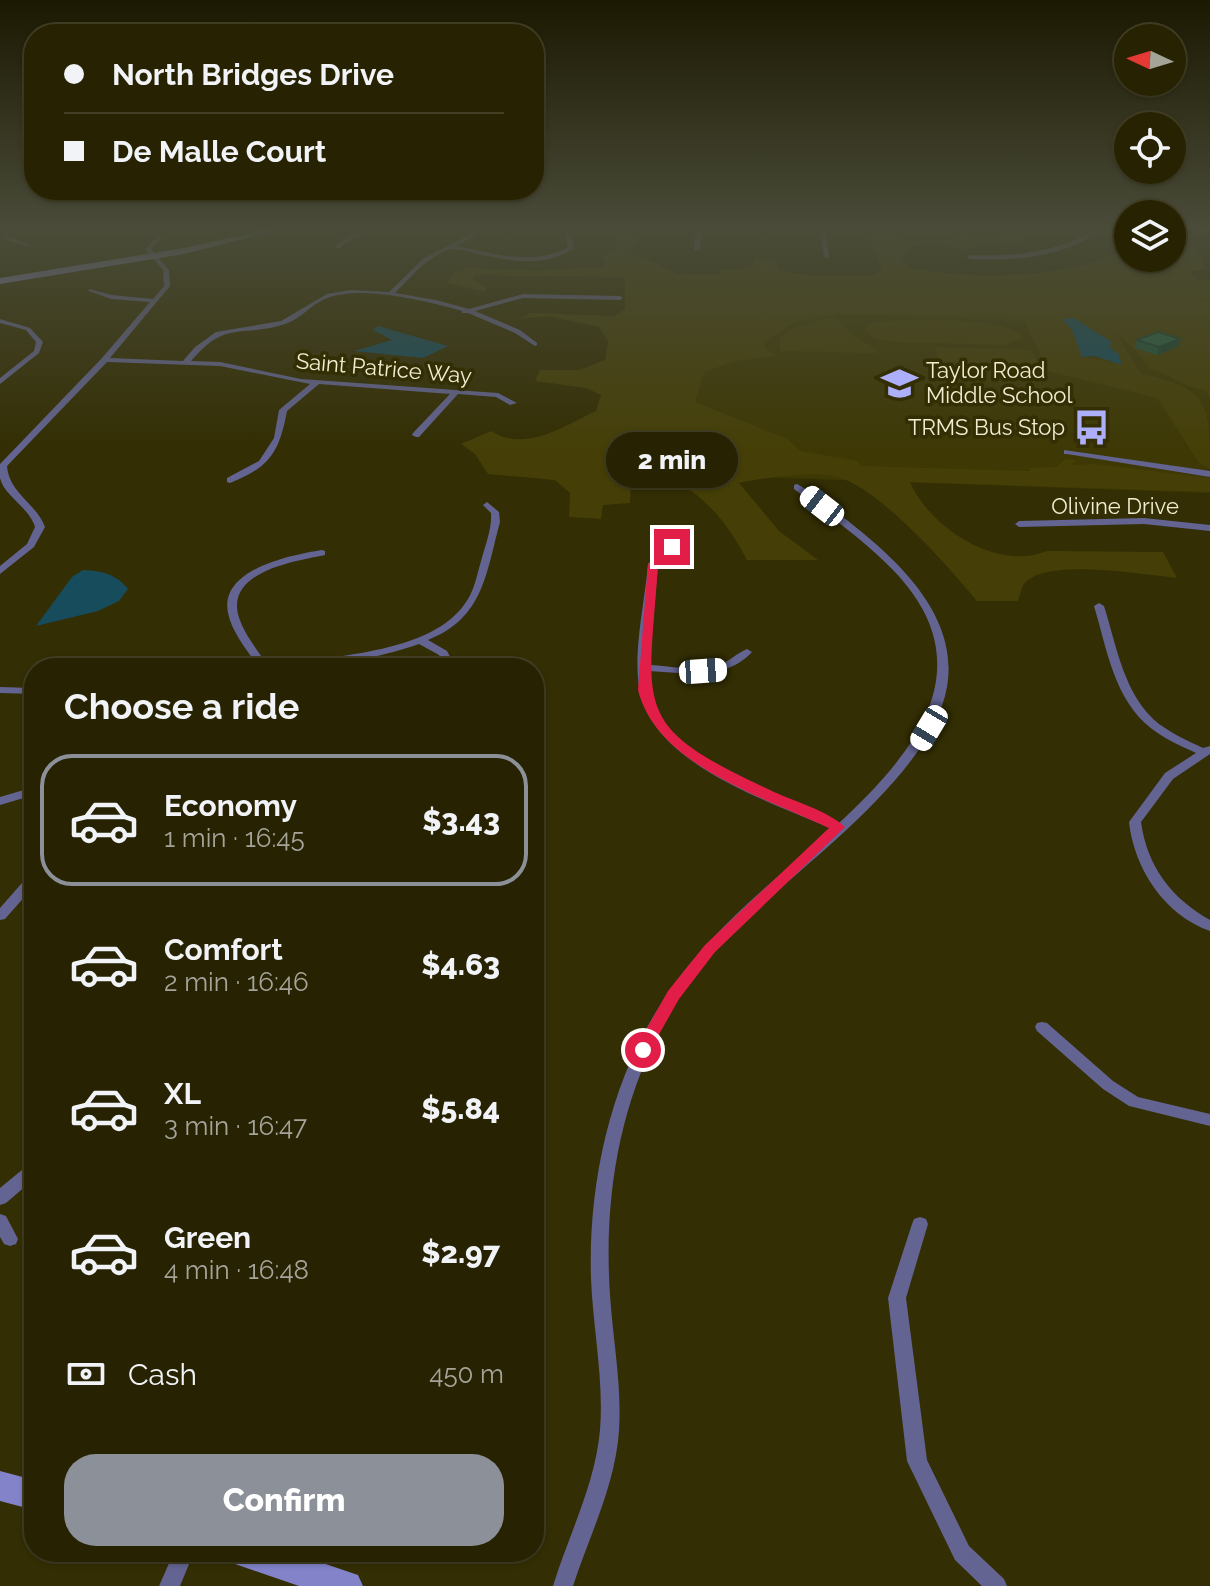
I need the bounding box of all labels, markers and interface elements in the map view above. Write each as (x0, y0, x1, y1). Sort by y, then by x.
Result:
north arrow (1114, 24, 1186, 96)
map controls (1114, 24, 1186, 272)
text: North Bridges Drive (112, 57, 394, 92)
button: locate (1114, 112, 1186, 184)
text: De Malle Court (112, 134, 326, 169)
button: layers (1114, 200, 1186, 272)
street label: Saint Patrice Way (295, 347, 473, 389)
place label: Taylor Road Middle School (926, 357, 1072, 408)
school or university icon: Taylor Road Middle School (881, 364, 919, 402)
bus stop icon: TRMS Bus Stop (1072, 408, 1110, 446)
place label: TRMS Bus Stop (908, 414, 1065, 440)
callout: 2 min (606, 431, 738, 487)
text: 2 min (638, 445, 706, 475)
car (796, 482, 848, 530)
street label: Olivine Drive (1051, 493, 1179, 519)
route end (654, 529, 690, 565)
car (678, 657, 728, 685)
text: Choose a ride (64, 685, 299, 727)
car (906, 701, 952, 755)
icon: car (68, 784, 140, 856)
text: Economy (164, 788, 297, 823)
text: $3.43 (422, 803, 500, 838)
text: 1 min · 16:45 (164, 823, 305, 853)
icon: car (68, 928, 140, 1000)
text: Comfort (164, 932, 283, 967)
text: $4.63 (421, 947, 500, 982)
text: 2 min · 16:46 (164, 967, 309, 997)
route start (625, 1032, 661, 1068)
icon: car (68, 1072, 140, 1144)
text: XL (164, 1076, 201, 1111)
text: $5.84 (421, 1091, 500, 1126)
text: 3 min · 16:47 (164, 1111, 307, 1141)
icon: car (68, 1216, 140, 1288)
text: Green (164, 1220, 251, 1255)
text: $2.97 (421, 1235, 500, 1270)
text: 4 min · 16:48 (164, 1255, 309, 1285)
icon: cash (64, 1352, 108, 1396)
text: Cash (128, 1357, 197, 1392)
text: 450 m (429, 1359, 504, 1389)
button: Confirm (64, 1454, 504, 1546)

